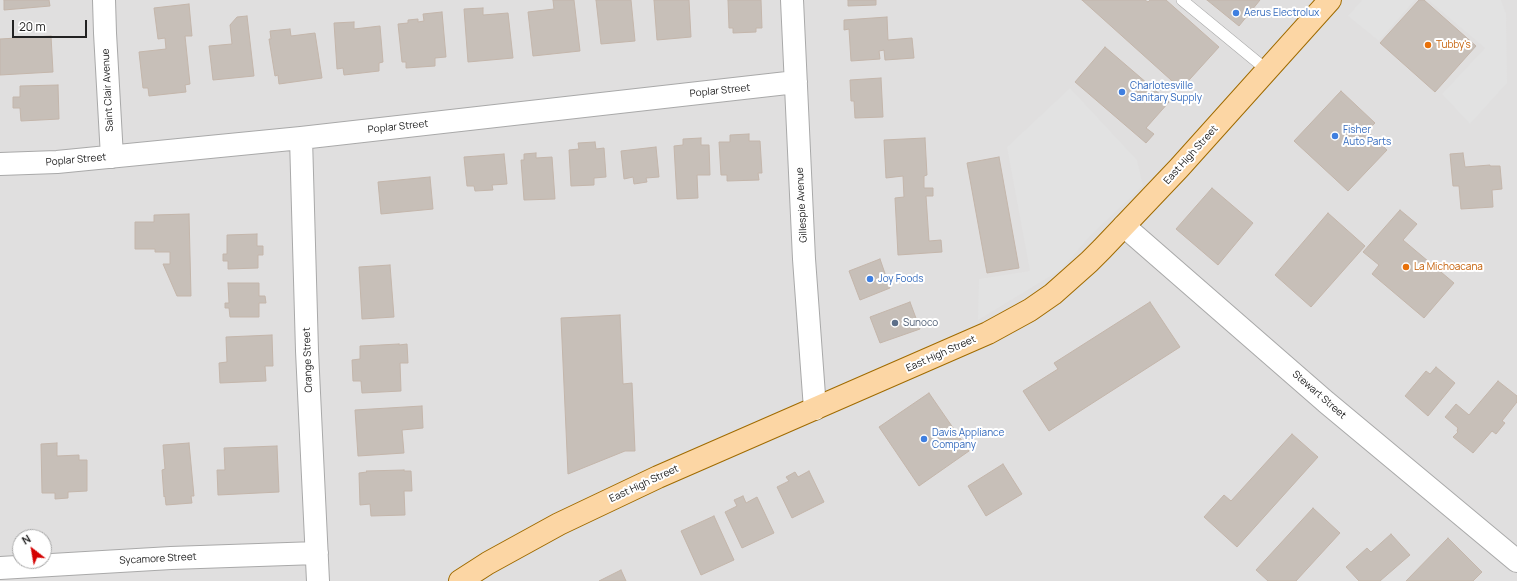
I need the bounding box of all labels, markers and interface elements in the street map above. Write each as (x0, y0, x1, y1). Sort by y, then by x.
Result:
place label: Aerus Electrolux (1244, 7, 1319, 19)
marker: Aerus Electrolux (1231, 8, 1241, 18)
scale bar (14, 12, 89, 38)
text: 20 m (19, 18, 46, 35)
place label: Tubby's (1436, 39, 1471, 51)
marker: Tubby's (1423, 40, 1433, 50)
street label: Saint Clair Avenue (100, 48, 116, 132)
place label: Charlotesville Sanitary Supply (1130, 80, 1202, 104)
street label: Poplar Street (689, 82, 751, 100)
marker: Charlotesville Sanitary Supply (1117, 87, 1127, 97)
street label: Poplar Street (367, 118, 429, 136)
street label: East High Street (1161, 123, 1221, 187)
place label: Fisher Auto Parts (1343, 124, 1391, 148)
marker: Fisher Auto Parts (1330, 131, 1340, 141)
street label: Poplar Street (45, 151, 107, 169)
street label: Gillespie Avenue (794, 167, 810, 243)
place label: La Michoacana (1414, 261, 1483, 273)
marker: La Michoacana (1401, 262, 1411, 272)
place label: Joy Foods (878, 273, 924, 285)
marker: Joy Foods (865, 274, 875, 284)
place label: Sunoco (903, 317, 938, 329)
marker: Sunoco (890, 318, 900, 328)
street label: Orange Street (301, 327, 315, 393)
street label: East High Street (904, 333, 978, 375)
street label: Stewart Street (1290, 368, 1348, 422)
place label: Davis Appliance Company (932, 427, 1004, 450)
marker: Davis Appliance Company (919, 434, 929, 444)
street label: East High Street (608, 463, 680, 505)
north arrow (12, 529, 52, 569)
text: N (19, 531, 33, 548)
street label: Sycamore Street (119, 551, 197, 567)

